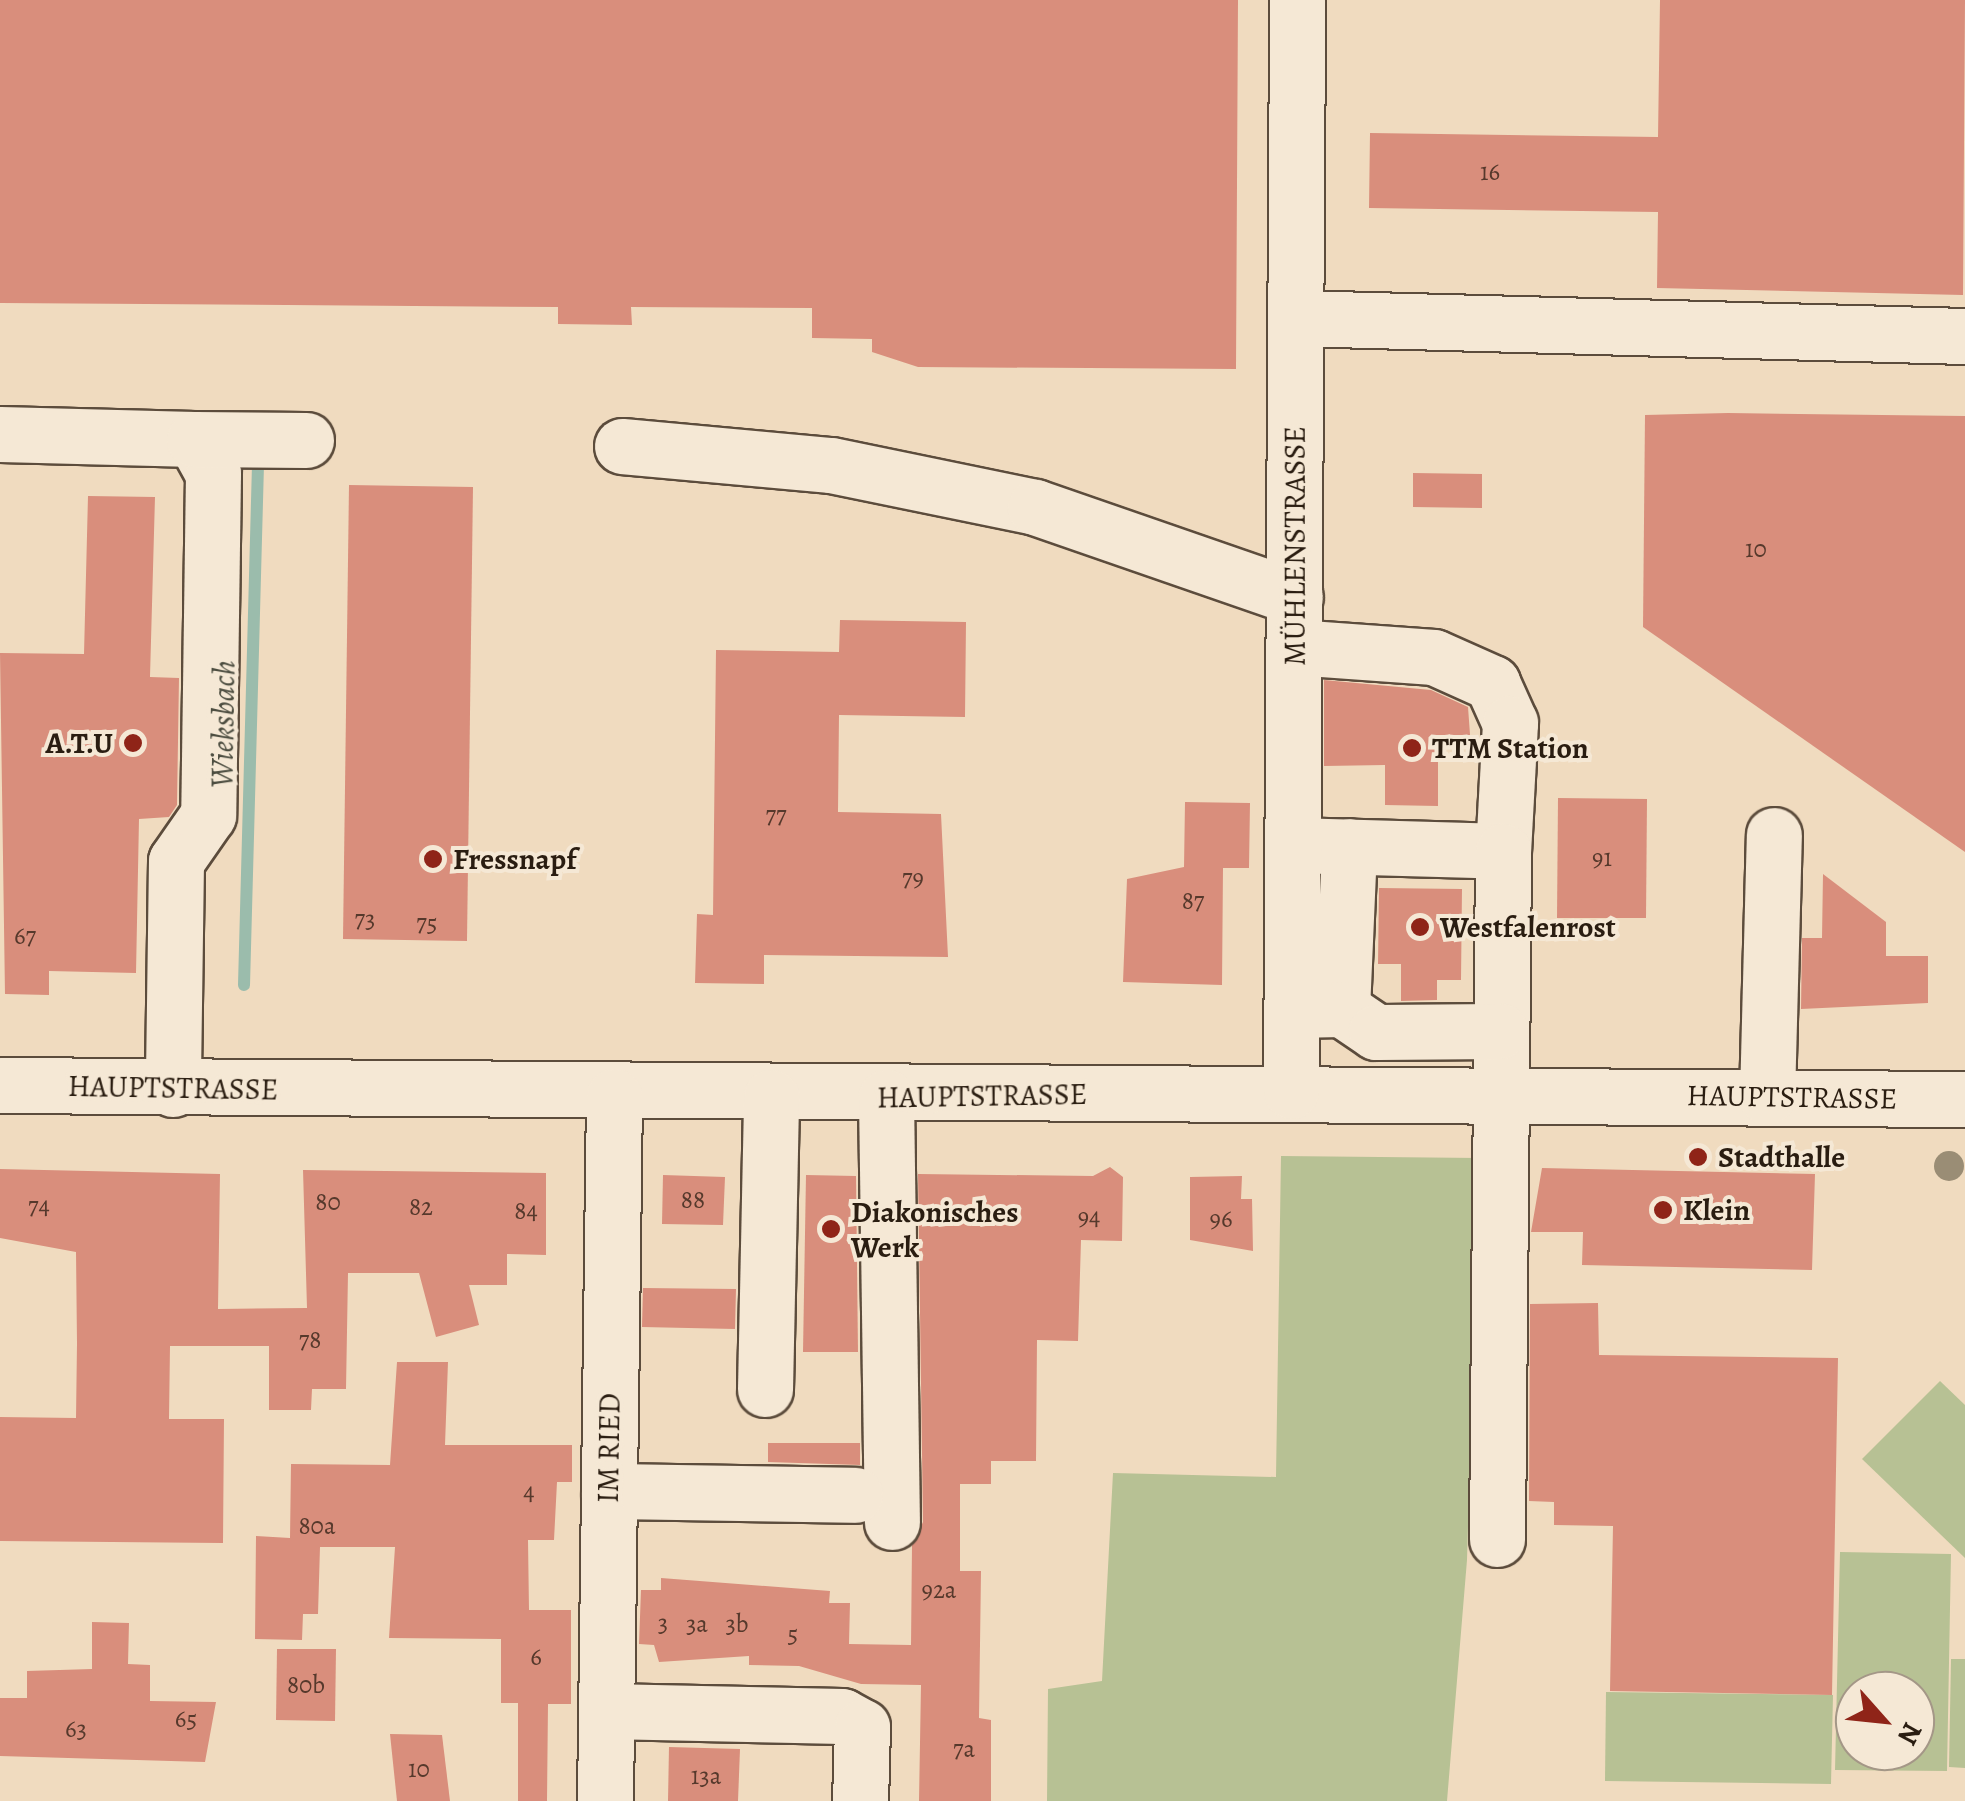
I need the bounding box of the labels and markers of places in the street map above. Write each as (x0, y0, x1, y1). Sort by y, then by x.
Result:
place label: A.T.U (46, 725, 113, 761)
place label: TTM Station (1432, 730, 1589, 766)
marker: A.T.U (122, 732, 144, 754)
marker: TTM Station (1401, 737, 1423, 759)
place label: Fressnapf (453, 841, 576, 877)
marker: Fressnapf (422, 848, 444, 870)
place label: Westfalenrost (1440, 909, 1616, 945)
marker: Westfalenrost (1409, 916, 1431, 938)
place label: Stadthalle (1718, 1139, 1845, 1175)
marker: Stadthalle (1687, 1146, 1709, 1168)
place label: Klein (1683, 1192, 1750, 1228)
place label: Diakonisches Werk (851, 1194, 1018, 1264)
marker: Klein (1652, 1199, 1674, 1221)
marker: Diakonisches Werk (820, 1218, 842, 1240)

